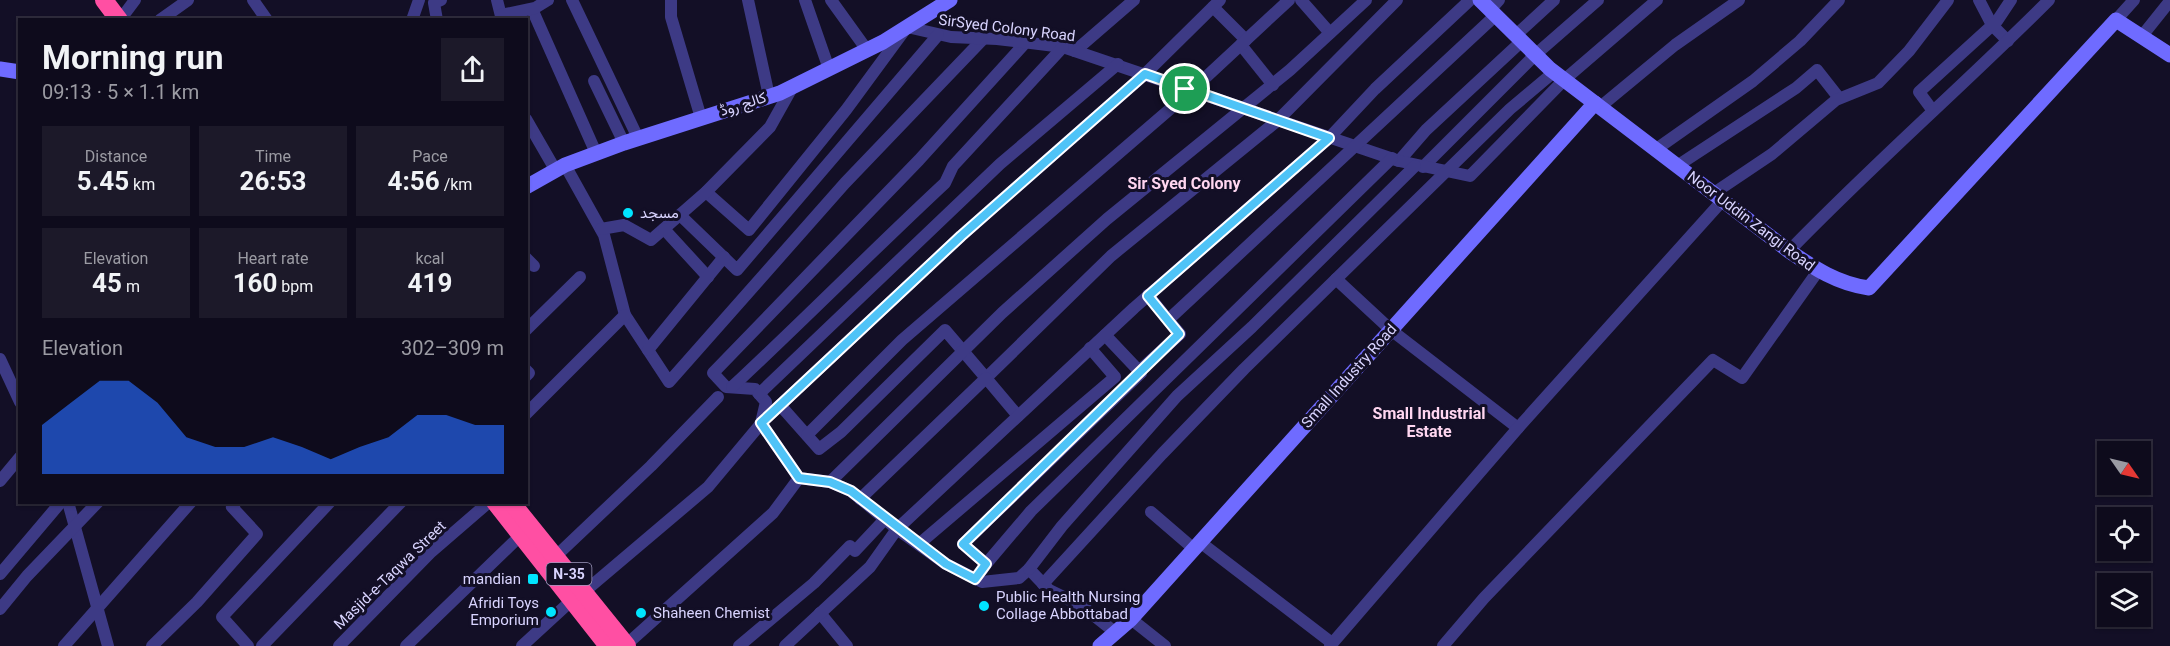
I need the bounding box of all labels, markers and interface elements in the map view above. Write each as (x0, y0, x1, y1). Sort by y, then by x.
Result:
street label: SirSyed Colony Road (938, 11, 1076, 45)
text: Morning run (42, 38, 223, 77)
button: share (441, 38, 504, 101)
pin (1159, 63, 1210, 114)
icon: arrive (1168, 72, 1201, 105)
text: 09:13 · 5 × 1.1 km (42, 80, 199, 104)
street label: کالج روڈ (718, 88, 769, 122)
text: Distance (85, 147, 147, 166)
text: Time (255, 147, 291, 166)
text: Pace (412, 147, 448, 166)
text: 5.45 (77, 166, 129, 196)
text: 26:53 (240, 166, 307, 196)
text: 4:56 (388, 166, 440, 196)
street label: Noor Uddin Zangi Road (1684, 167, 1818, 275)
district label: Sir Syed Colony (1127, 174, 1242, 193)
text: km (129, 175, 155, 194)
text: /km (440, 175, 472, 194)
place label: مسجد (640, 204, 679, 222)
marker: مسجد (621, 206, 635, 220)
text: Elevation (84, 249, 148, 268)
text: Heart rate (237, 249, 309, 268)
text: kcal (416, 249, 444, 268)
text: 45 (92, 268, 122, 298)
text: 160 (233, 268, 277, 298)
text: 419 (408, 268, 452, 298)
text: m (122, 277, 140, 296)
text: bpm (277, 277, 313, 296)
street label: Small Industry Road (1298, 320, 1400, 432)
text: Elevation (42, 336, 123, 360)
text: 302–309 m (401, 336, 504, 360)
district label: Small Industrial Estate (1373, 404, 1485, 441)
north arrow (2097, 441, 2151, 495)
map controls (2097, 441, 2151, 627)
button: locate (2097, 507, 2151, 561)
street label: Masjid-e-Taqwa Street (330, 517, 450, 633)
road number: N-35 (546, 563, 592, 585)
place label: mandian (463, 570, 521, 588)
marker: mandian (526, 572, 540, 586)
button: layers (2097, 573, 2151, 627)
place label: Public Health Nursing Collage Abbottabad (996, 588, 1141, 623)
place label: Afridi Toys Emporium (468, 594, 539, 629)
marker: Public Health Nursing Collage Abbottabad (977, 599, 991, 613)
place label: Shaheen Chemist (653, 604, 770, 622)
marker: Afridi Toys Emporium (544, 605, 558, 619)
marker: Shaheen Chemist (634, 606, 648, 620)

